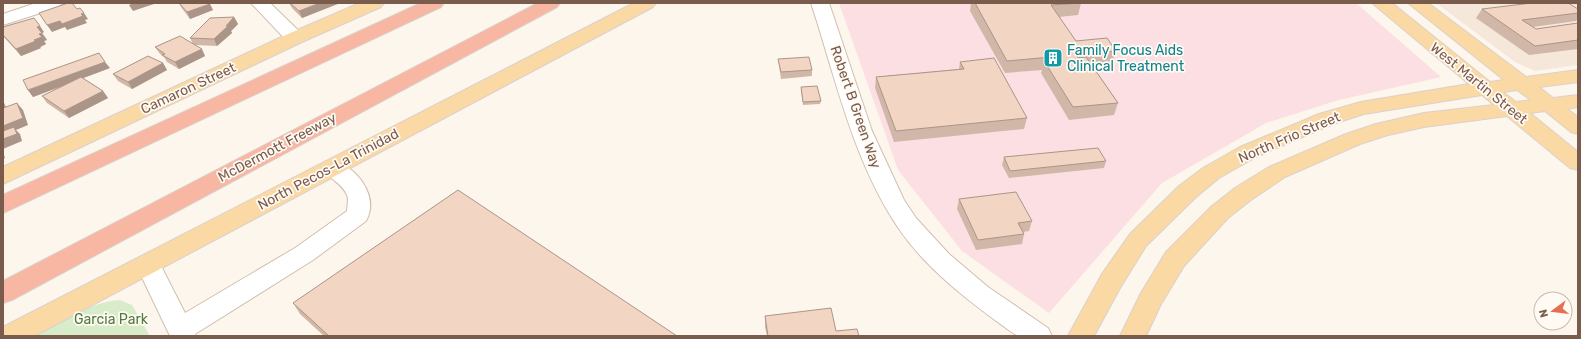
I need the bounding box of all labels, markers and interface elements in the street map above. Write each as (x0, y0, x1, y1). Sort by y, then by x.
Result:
street label: West Martin Street (1427, 39, 1531, 128)
place label: Family Focus Aids Clinical Treatment (1067, 42, 1185, 75)
street label: Robert B Green Way (827, 44, 885, 171)
building icon: Family Focus Aids Clinical Treatment (1042, 47, 1064, 69)
street label: Camaron Street (138, 59, 239, 118)
street label: North Frio Street (1236, 108, 1343, 167)
street label: McDermott Freeway (215, 109, 339, 186)
street label: North Pecos-La Trinidad (255, 125, 402, 214)
north arrow (1533, 291, 1573, 331)
text: N (1536, 308, 1551, 319)
park label: Garcia Park (74, 311, 149, 328)

